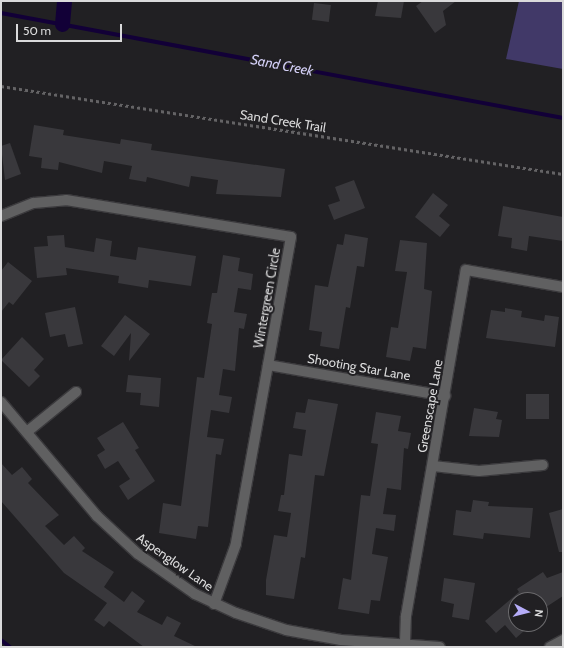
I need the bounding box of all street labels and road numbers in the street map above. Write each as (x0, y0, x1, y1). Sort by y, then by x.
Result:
street label: Sand Creek Trail (239, 106, 327, 136)
street label: Wintergreen Circle (250, 247, 284, 349)
street label: Shooting Star Lane (306, 350, 412, 384)
street label: Greenscape Lane (414, 358, 446, 454)
street label: Aspenglow Lane (134, 530, 216, 594)

